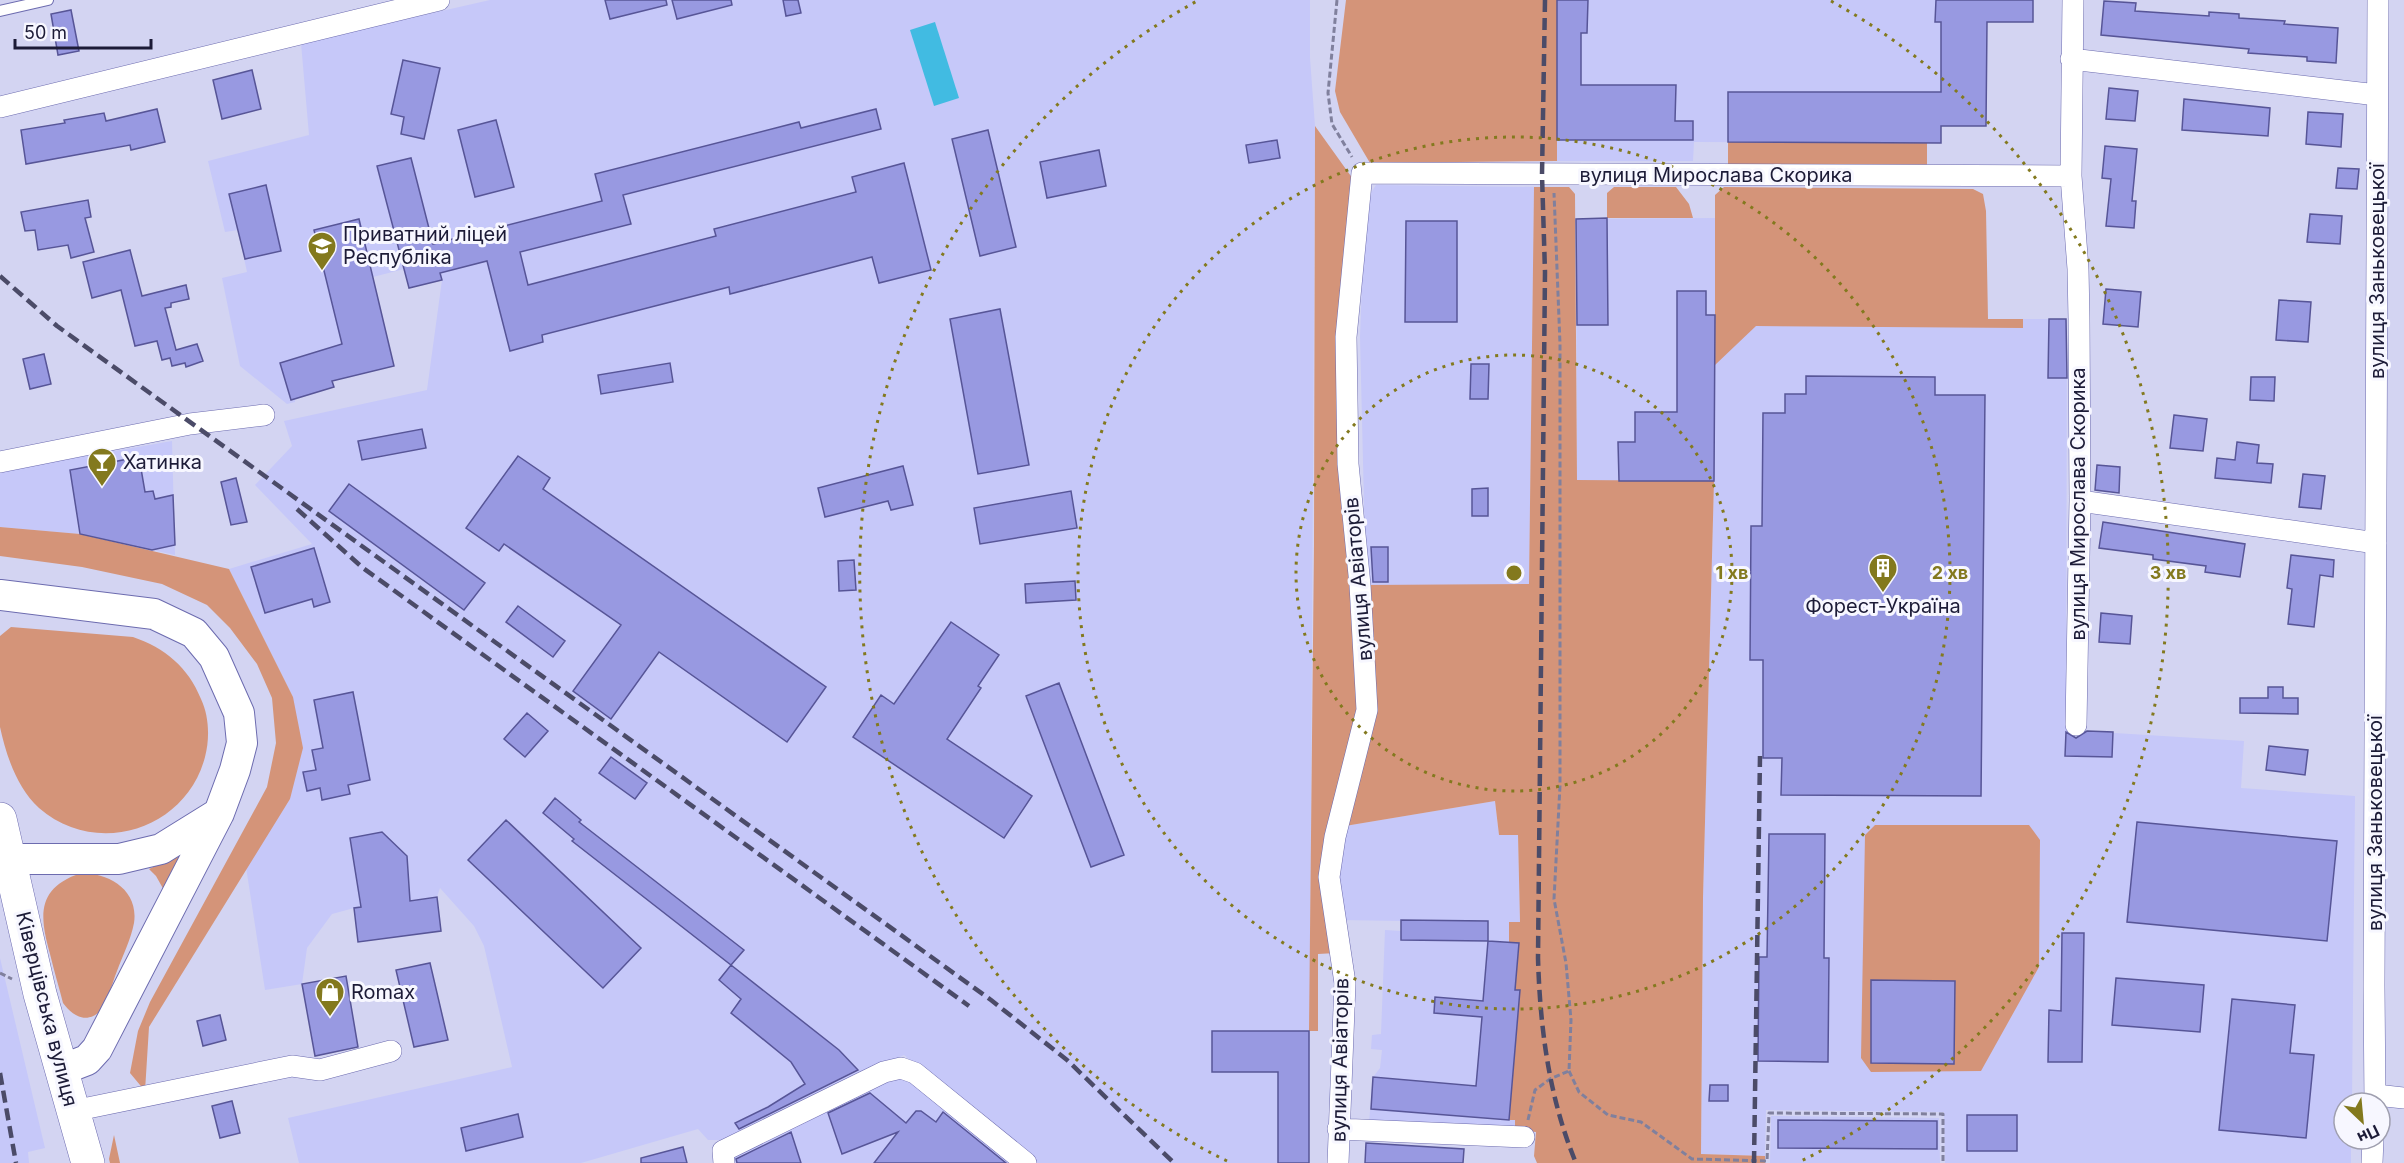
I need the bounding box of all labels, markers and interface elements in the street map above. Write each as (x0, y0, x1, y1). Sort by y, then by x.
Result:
scale bar (15, 12, 152, 50)
text: 50 m (24, 22, 67, 43)
street label: вулиця Заньковецької (2365, 162, 2389, 379)
street label: вулиця Мирослава Скорика (1579, 163, 1853, 187)
place label: Приватний ліцей Республіка (343, 222, 507, 269)
school or university icon: Приватний ліцей Республіка (306, 230, 338, 272)
street label: вулиця Мирослава Скорика (2066, 367, 2090, 641)
bar icon: Хатинка (86, 446, 118, 488)
place label: Хатинка (123, 450, 202, 474)
street label: вулиця Авіаторів (1339, 496, 1377, 662)
building icon: Форест-Україна (1867, 552, 1899, 594)
text: 1 хв (1716, 562, 1748, 583)
text: 2 хв (1932, 562, 1968, 583)
text: 3 хв (2150, 562, 2186, 583)
centre of rings (1504, 563, 1524, 583)
place label: Форест-Україна (1805, 594, 1961, 618)
street label: вулиця Заньковецької (2363, 714, 2387, 931)
street label: Ківерцівська вулиця (11, 909, 83, 1109)
shop icon: Romax (314, 976, 346, 1018)
street label: вулиця Авіаторів (1327, 978, 1353, 1142)
place label: Romax (351, 980, 415, 1004)
north arrow (2332, 1091, 2392, 1151)
text: Пн (2354, 1121, 2383, 1148)

